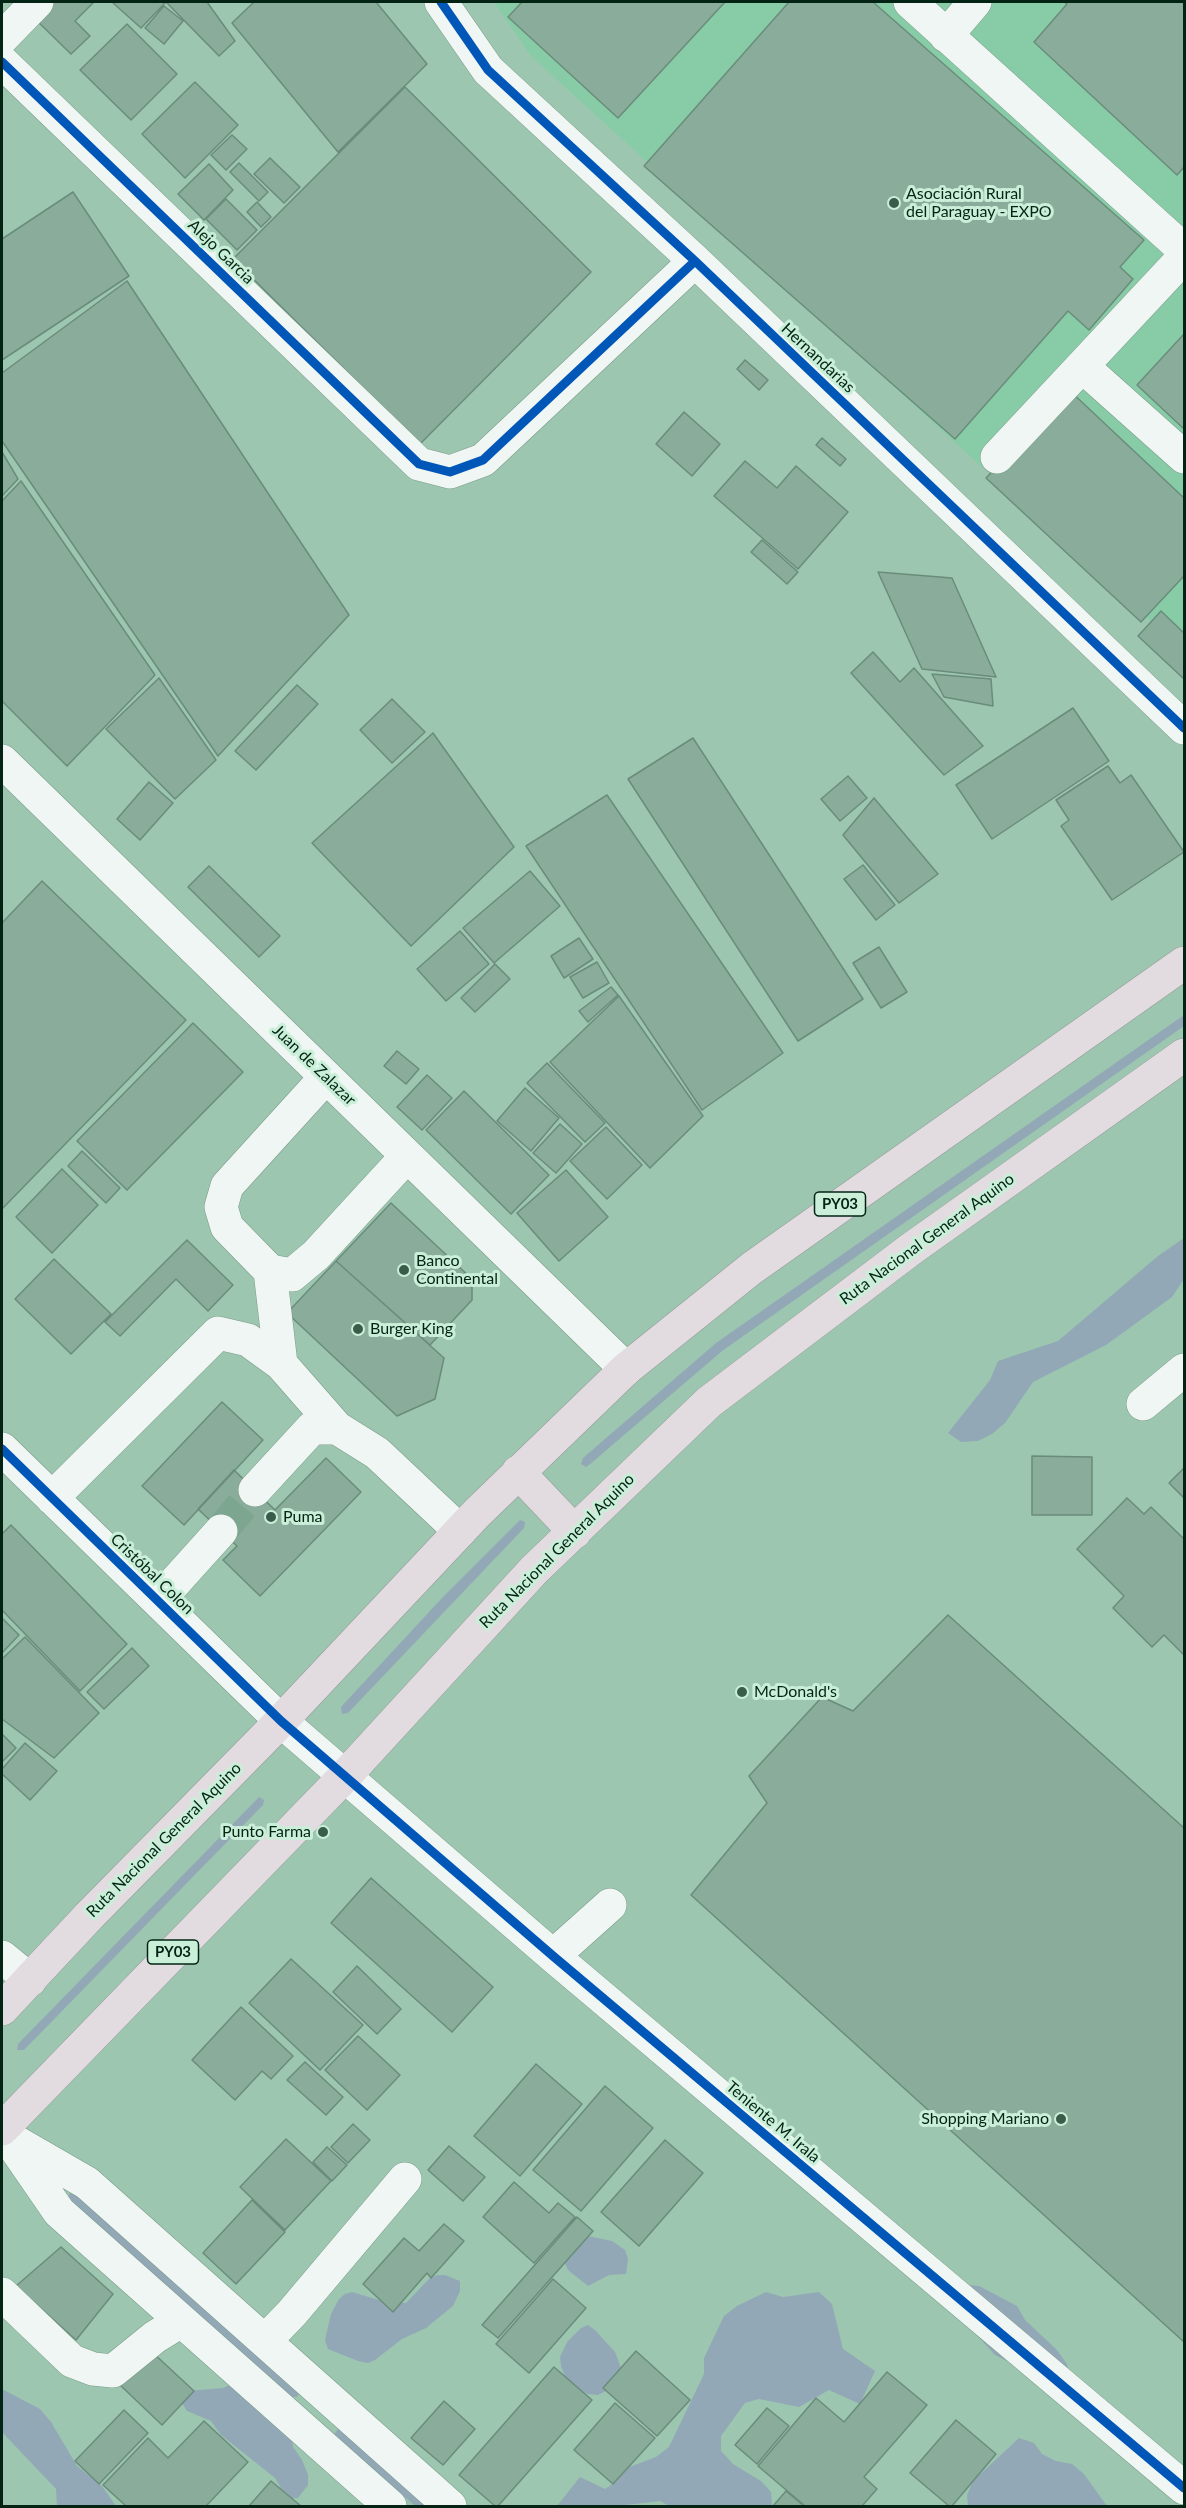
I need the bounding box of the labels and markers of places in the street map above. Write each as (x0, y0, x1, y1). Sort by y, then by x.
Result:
place label: Asociación Rural del Paraguay - EXPO (906, 184, 1052, 222)
marker: Asociación Rural del Paraguay - EXPO (887, 196, 901, 210)
place label: Banco Continental (416, 1251, 498, 1289)
marker: Banco Continental (397, 1263, 411, 1277)
place label: Burger King (370, 1319, 453, 1339)
marker: Burger King (351, 1322, 365, 1336)
place label: Puma (283, 1507, 323, 1527)
marker: Puma (264, 1510, 278, 1524)
place label: McDonald's (754, 1682, 837, 1702)
marker: McDonald's (735, 1685, 749, 1699)
place label: Punto Farma (222, 1822, 311, 1842)
marker: Punto Farma (316, 1825, 330, 1839)
place label: Shopping Mariano (921, 2109, 1049, 2129)
marker: Shopping Mariano (1054, 2112, 1068, 2126)

